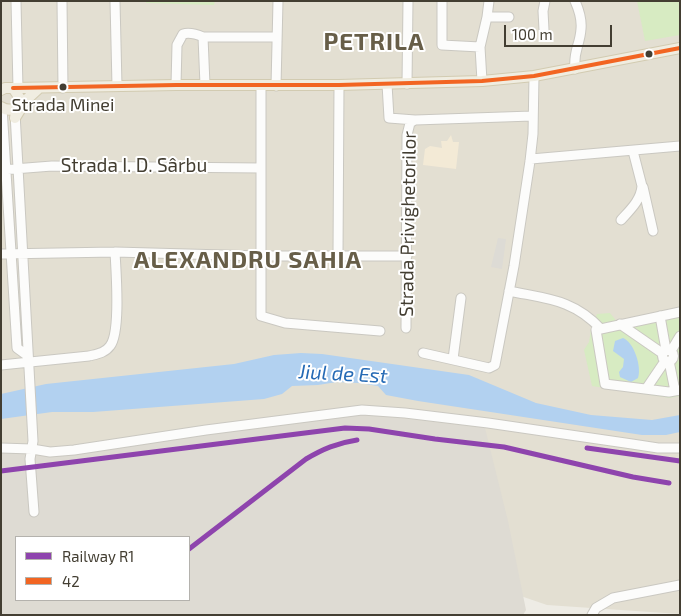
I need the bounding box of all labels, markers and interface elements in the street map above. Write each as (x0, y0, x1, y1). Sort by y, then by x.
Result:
scale bar (506, 15, 614, 47)
text: 100 m (512, 25, 553, 43)
district label: PETRILA (323, 28, 425, 56)
unlabelled marker (644, 49, 654, 59)
marker: Strada Minei (58, 82, 68, 92)
place label: Strada Minei (12, 94, 114, 116)
street label: Strada Privighetorilor (395, 131, 421, 317)
street label: Strada I. D. Sârbu (61, 155, 207, 177)
district label: ALEXANDRU SAHIA (132, 246, 364, 274)
water label: Jiul de Est (298, 360, 388, 388)
legend (15, 536, 190, 601)
text: Railway R1 (62, 547, 134, 565)
text: 42 (62, 572, 80, 590)

